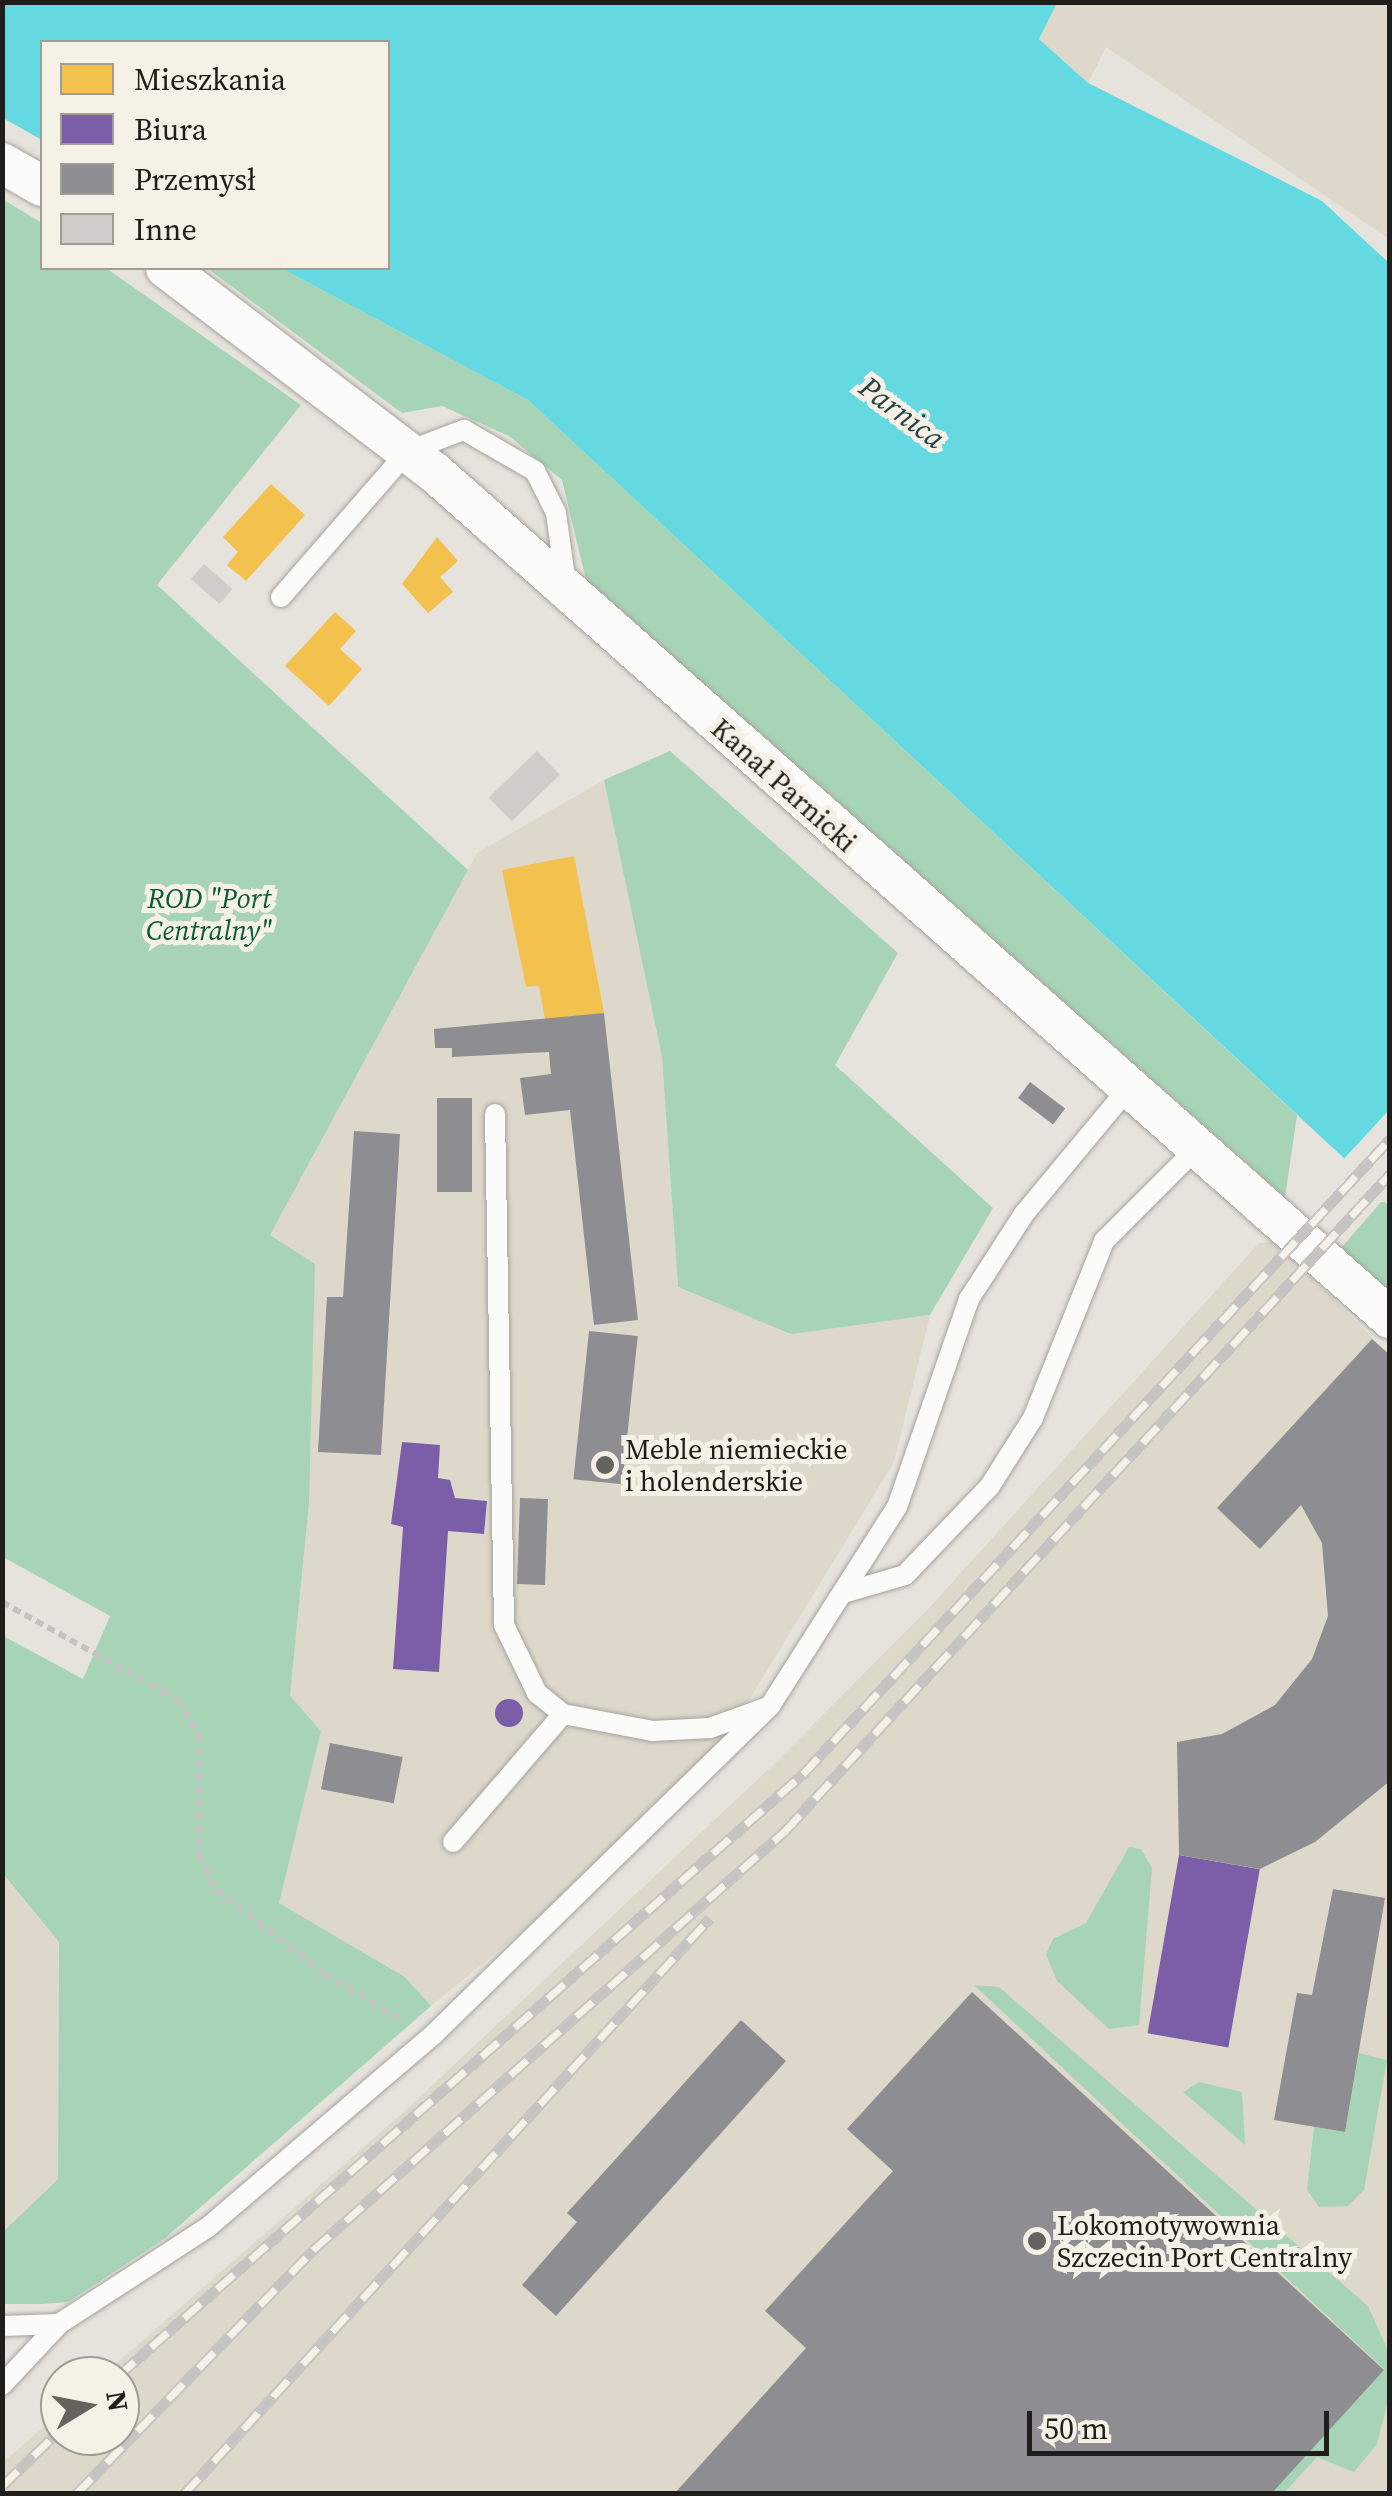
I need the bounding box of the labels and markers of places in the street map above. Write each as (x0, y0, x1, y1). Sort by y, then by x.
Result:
place label: Meble niemieckie i holenderskie (625, 1432, 847, 1498)
marker: Meble niemieckie i holenderskie (594, 1454, 616, 1476)
place label: Lokomotywownia Szczecin Port Centralny (1057, 2208, 1352, 2274)
marker: Lokomotywownia Szczecin Port Centralny (1026, 2230, 1048, 2252)

